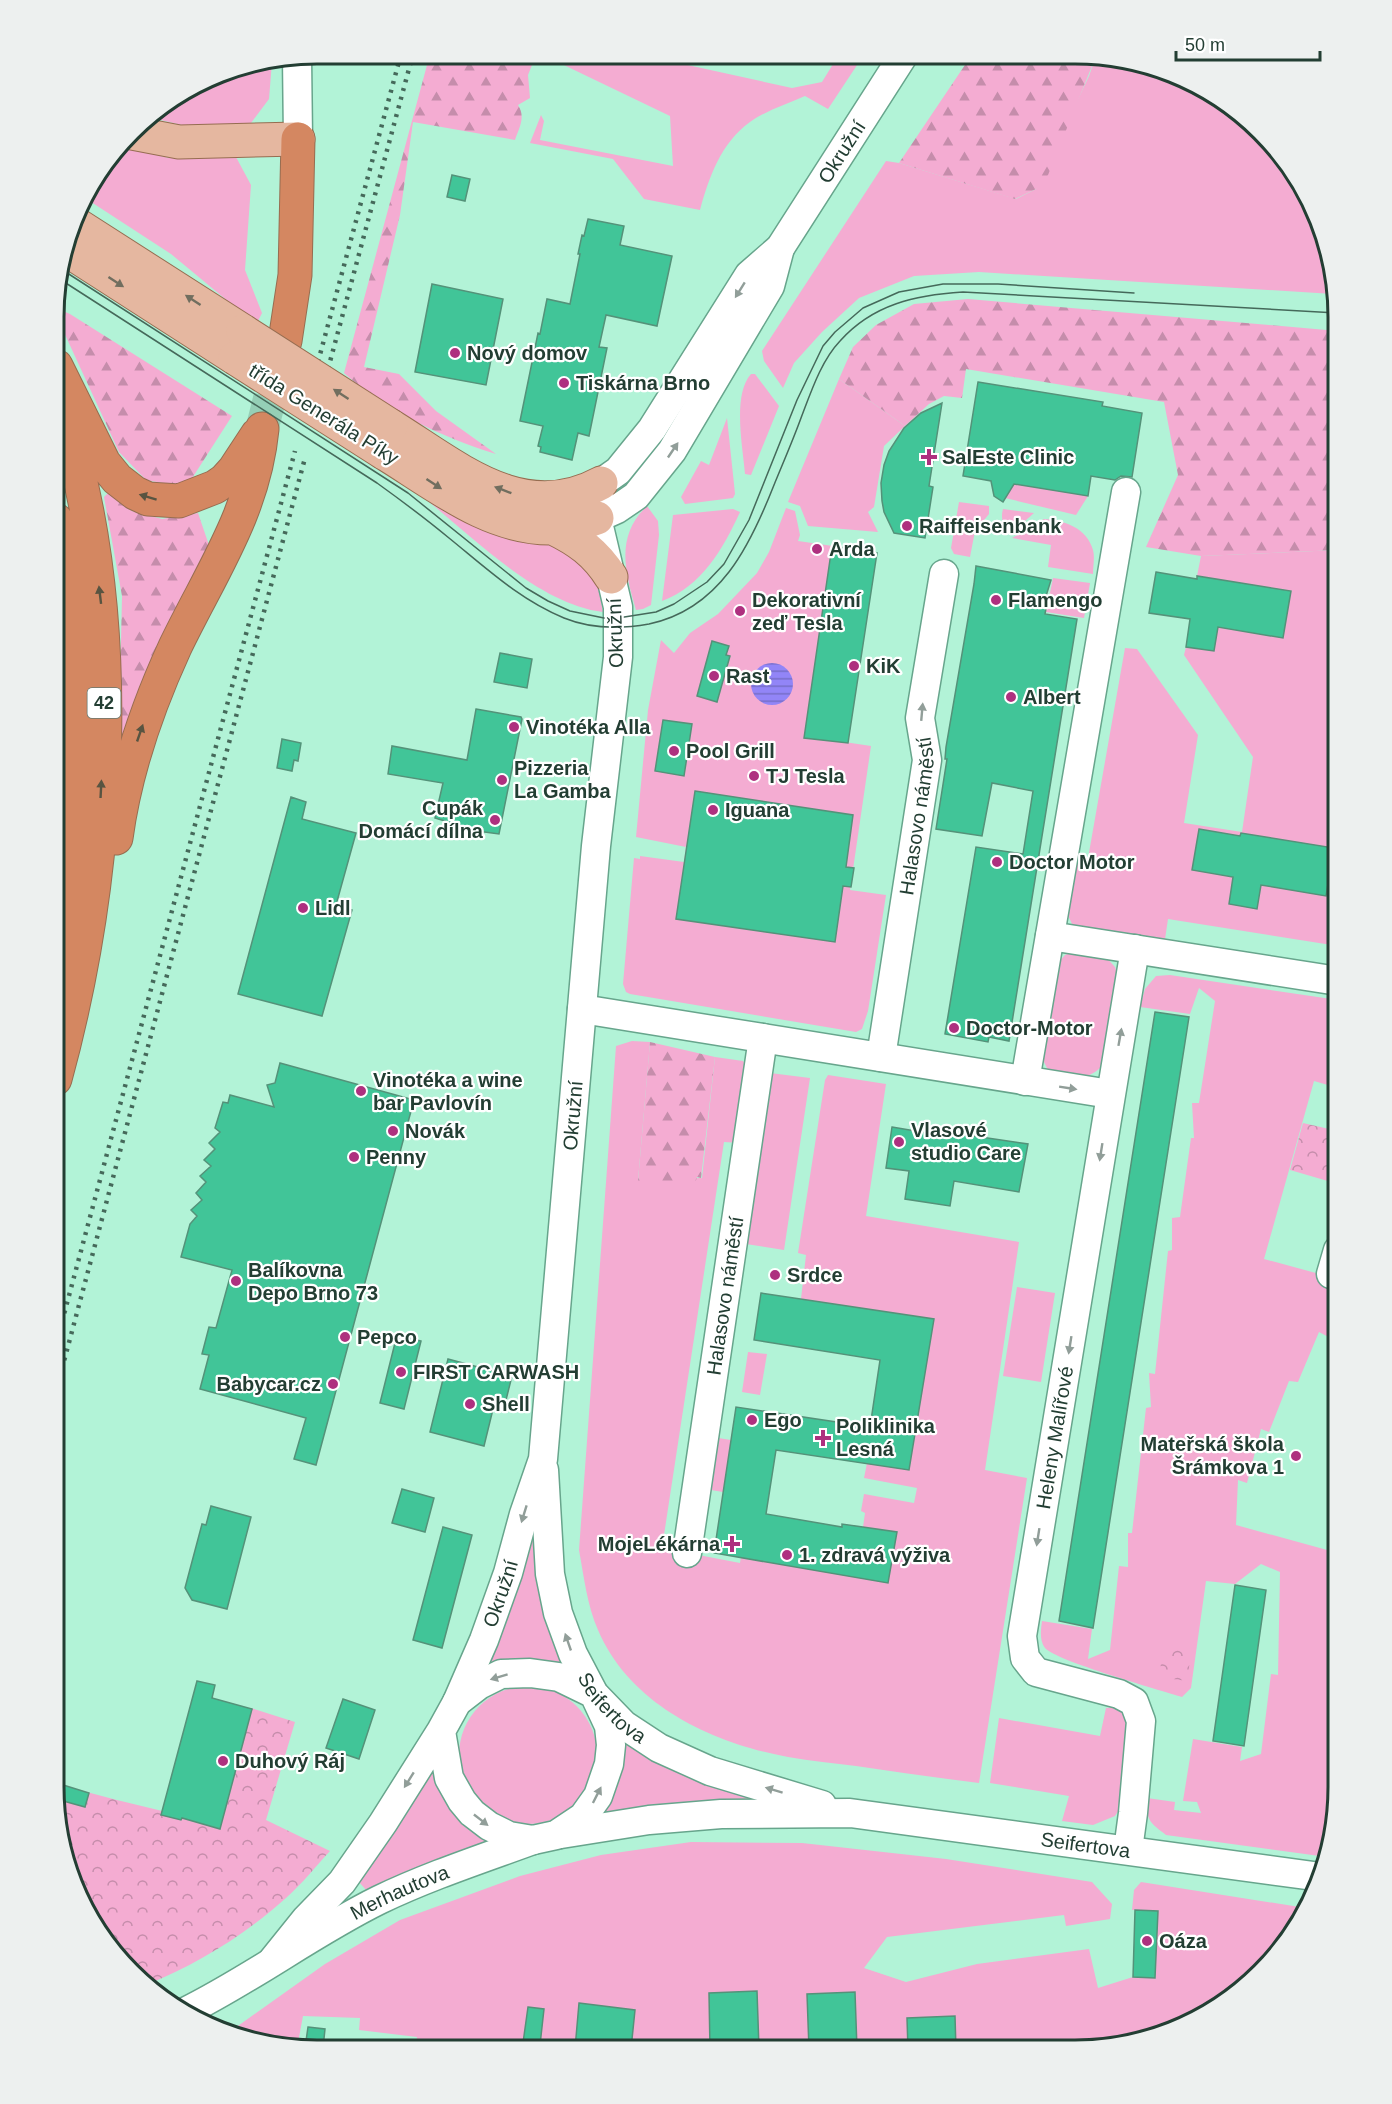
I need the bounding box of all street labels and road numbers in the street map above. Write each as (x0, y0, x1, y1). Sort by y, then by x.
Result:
street label: Okružní (814, 116, 870, 187)
street label: třída Generála Píky (245, 359, 403, 469)
street label: Okružní (603, 597, 627, 668)
road number: 42 (88, 688, 120, 718)
street label: Halasovo náměstí (895, 735, 938, 897)
street label: Okružní (559, 1079, 587, 1151)
street label: Halasovo náměstí (702, 1215, 748, 1377)
street label: Heleny Malířové (1032, 1364, 1077, 1511)
street label: Okružní (478, 1557, 522, 1630)
street label: Seifertova (574, 1669, 651, 1748)
street label: Seifertova (1039, 1828, 1132, 1862)
street label: Merhautova (346, 1860, 453, 1924)

